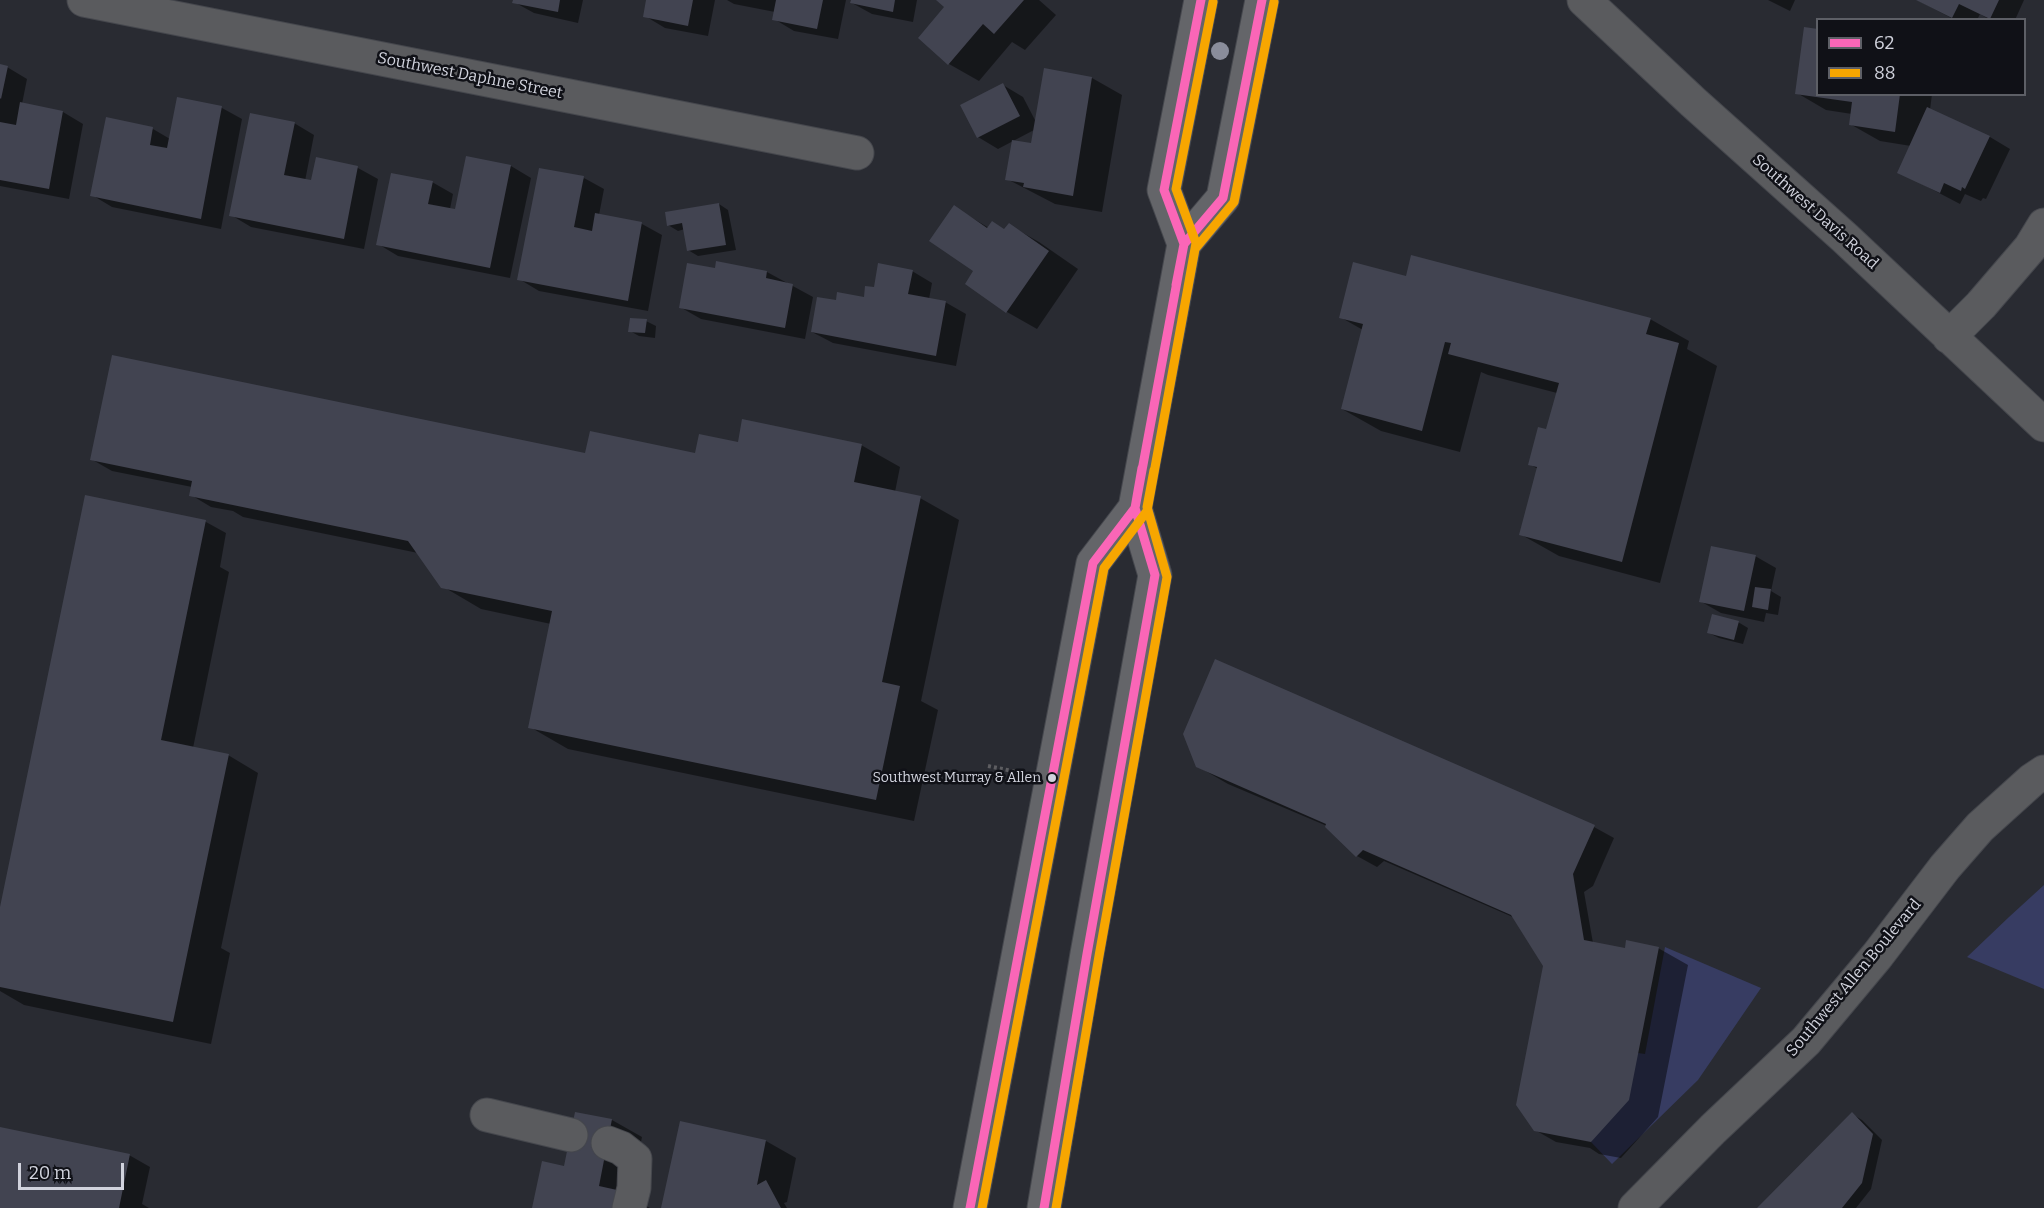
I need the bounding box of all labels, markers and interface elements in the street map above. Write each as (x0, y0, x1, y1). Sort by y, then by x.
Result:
legend (1816, 18, 2026, 96)
text: 62 (1874, 32, 1894, 54)
street label: Southwest Daphne Street (376, 49, 564, 103)
text: 88 (1874, 62, 1896, 84)
street label: Southwest Davis Road (1748, 150, 1882, 274)
place label: Southwest Murray & Allen (872, 770, 1041, 786)
marker: Southwest Murray & Allen (1046, 772, 1058, 784)
street label: Southwest Allen Boulevard (1783, 895, 1925, 1061)
scale bar (21, 1151, 128, 1189)
text: 20 m (29, 1162, 71, 1184)

